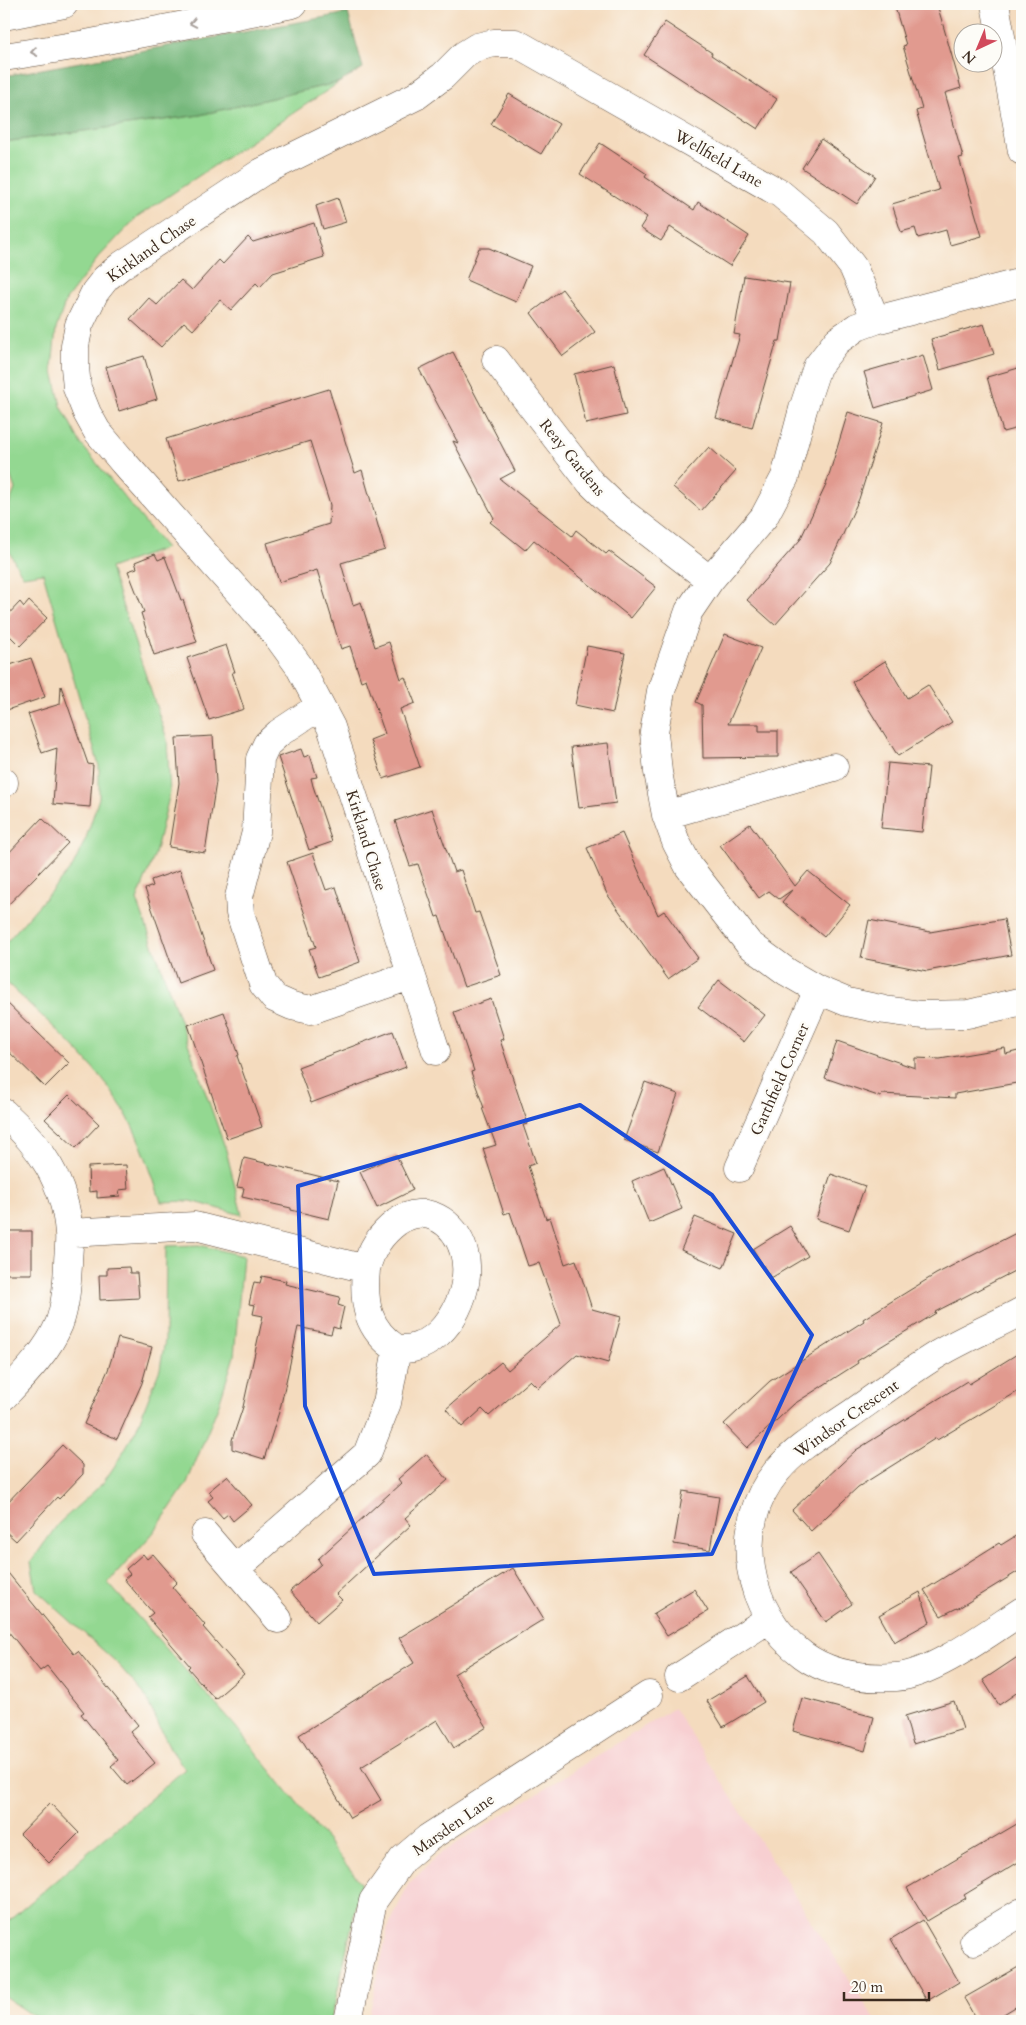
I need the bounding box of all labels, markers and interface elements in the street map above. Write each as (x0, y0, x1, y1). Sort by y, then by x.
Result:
one-way arrow (189, 17, 198, 28)
north arrow (954, 22, 1004, 72)
text: N (958, 46, 980, 68)
one-way arrow (29, 47, 38, 57)
street label: Wellfield Lane (669, 124, 767, 193)
street label: Kirkland Chase (103, 210, 201, 288)
street label: Reay Gardens (534, 414, 610, 501)
street label: Kirkland Chase (340, 787, 392, 893)
street label: Garthfield Corner (745, 1019, 815, 1139)
street label: Windsor Crescent (789, 1374, 903, 1464)
street label: Marsden Lane (408, 1788, 499, 1861)
scale bar (844, 1970, 928, 2002)
text: 20 m (851, 1977, 883, 1997)

